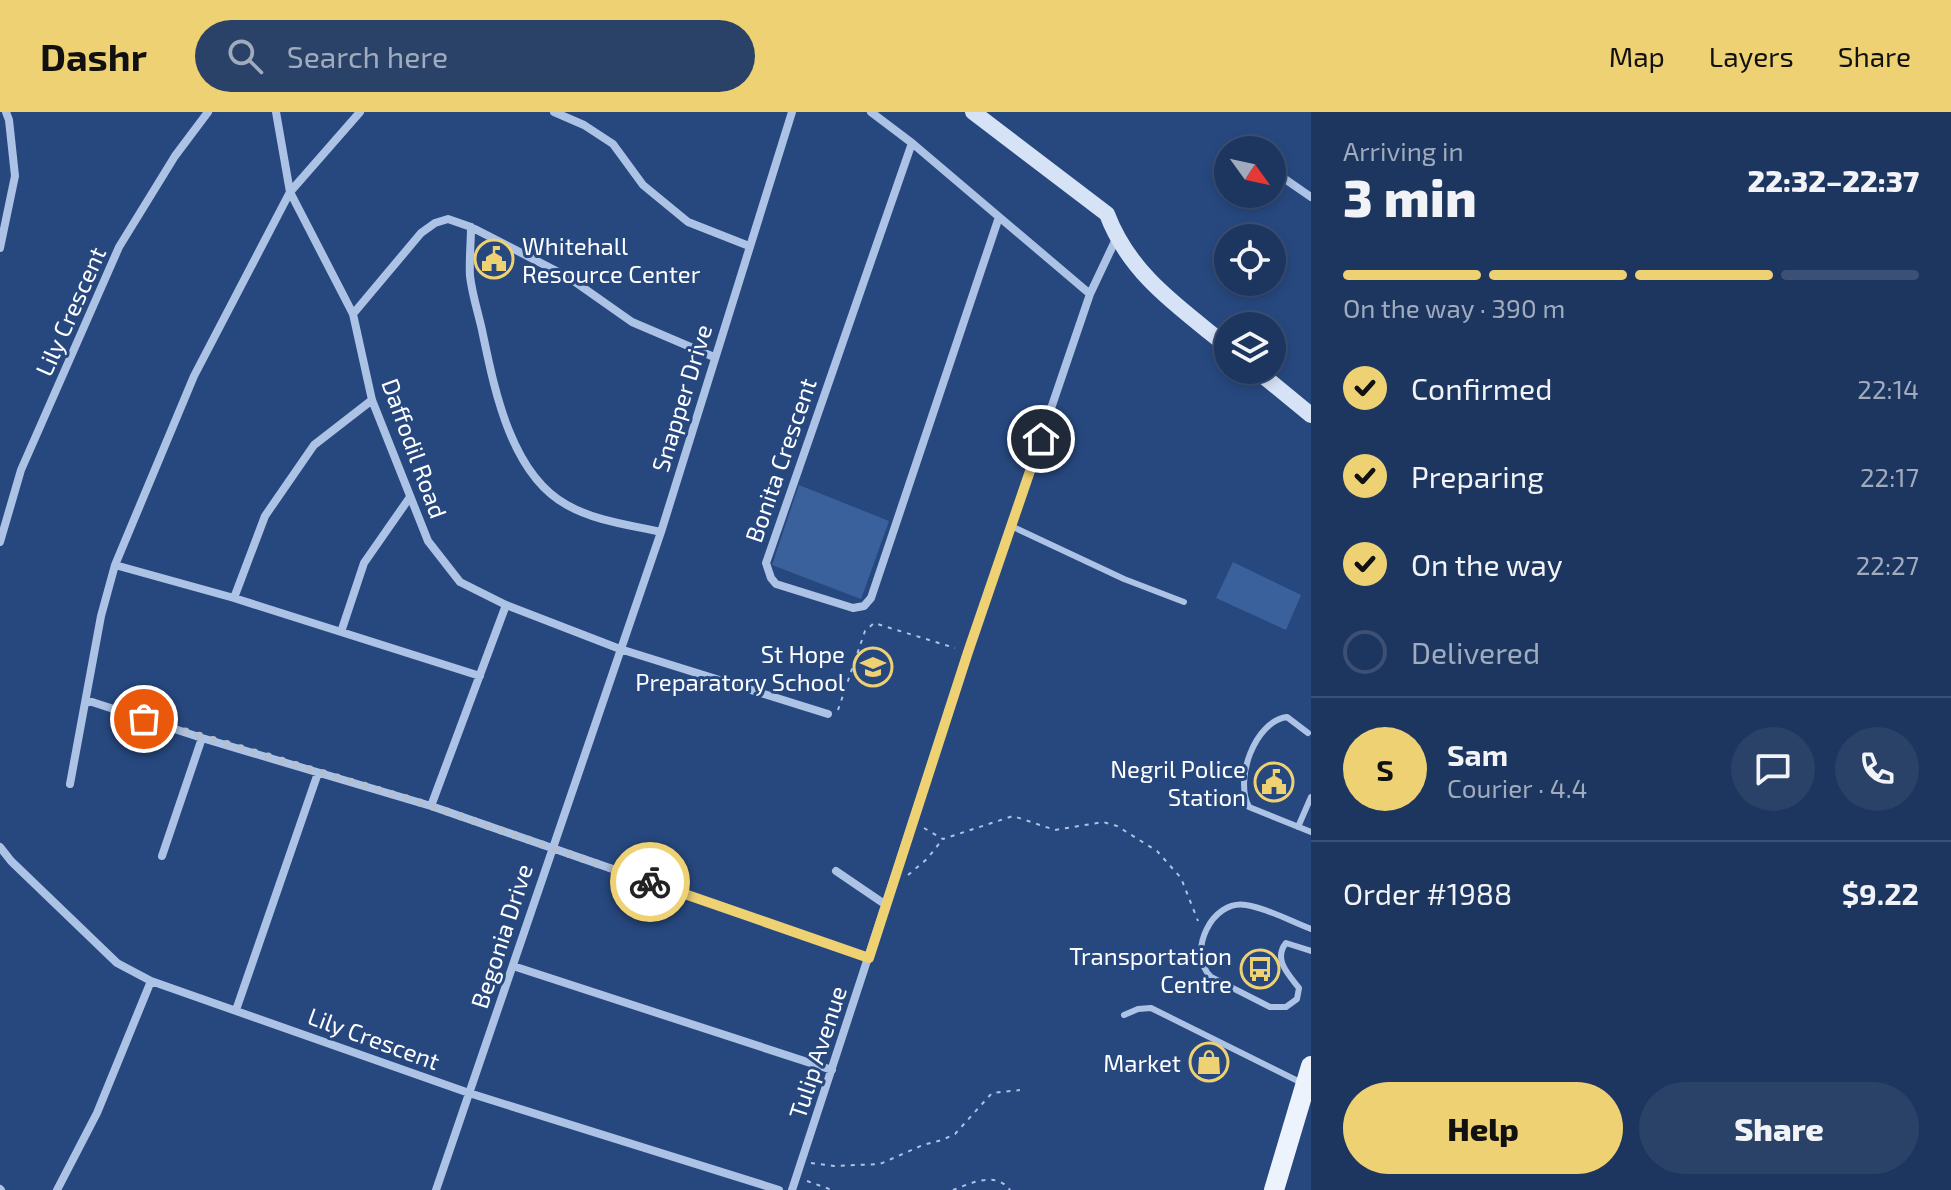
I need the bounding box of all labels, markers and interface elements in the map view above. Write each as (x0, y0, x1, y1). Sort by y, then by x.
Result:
search box (195, 20, 755, 92)
text: Dashr (40, 33, 147, 79)
icon: search (223, 34, 267, 78)
text: Search here (287, 38, 448, 74)
text: Map (1609, 39, 1665, 73)
text: Layers (1709, 39, 1794, 73)
text: Share (1838, 39, 1911, 73)
text: Arriving in (1343, 135, 1464, 166)
north arrow (1214, 136, 1286, 208)
map controls (1214, 136, 1286, 384)
text: 22:32–22:37 (1748, 162, 1919, 198)
text: 3 min (1343, 165, 1477, 227)
button: locate (1214, 224, 1286, 296)
place label: Whitehall Resource Center (522, 231, 701, 288)
public building icon: Whitehall Resource Center (473, 238, 515, 280)
street label: Lily Crescent (29, 242, 111, 380)
text: On the way · 390 m (1343, 292, 1565, 323)
button: layers (1214, 312, 1286, 384)
street label: Snapper Drive (645, 321, 717, 475)
icon: check (1343, 366, 1387, 410)
text: Confirmed (1411, 370, 1552, 406)
text: 22:14 (1857, 373, 1919, 404)
street label: Daffodil Road (376, 374, 454, 522)
street label: Bonita Crescent (738, 374, 822, 546)
pin (1007, 405, 1075, 473)
icon: home (1019, 417, 1063, 461)
icon: check (1343, 454, 1387, 498)
text: Preparing (1411, 458, 1544, 494)
text: 22:17 (1860, 461, 1919, 492)
icon: check (1343, 542, 1387, 586)
text: On the way (1411, 546, 1563, 582)
text: 22:27 (1856, 549, 1919, 580)
text: Delivered (1411, 634, 1540, 670)
place label: St Hope Preparatory School (635, 639, 845, 696)
school or university icon: St Hope Preparatory School (852, 646, 894, 688)
pin (110, 685, 178, 753)
icon: bag (122, 697, 166, 741)
button: chat (1731, 727, 1815, 811)
button: phone (1835, 727, 1919, 811)
text: Sam (1447, 736, 1508, 772)
text: S (1376, 751, 1394, 787)
place label: Negril Police Station (1110, 754, 1246, 811)
public building icon: Negril Police Station (1253, 761, 1295, 803)
text: Courier · 4.4 (1447, 772, 1588, 803)
courier (610, 842, 690, 922)
street label: Begonia Drive (464, 860, 538, 1012)
icon: bike (628, 860, 672, 904)
text: Order #1988 (1343, 875, 1512, 911)
text: $9.22 (1842, 875, 1919, 911)
place label: Transportation Centre (1069, 941, 1232, 998)
bus stop icon: Transportation Centre (1239, 948, 1281, 990)
street label: Tulip Avenue (782, 982, 852, 1122)
street label: Lily Crescent (304, 1001, 444, 1075)
shop icon: Market (1188, 1041, 1230, 1083)
place label: Market (1103, 1048, 1181, 1077)
button: Help (1343, 1082, 1623, 1174)
button: Share (1639, 1082, 1919, 1174)

